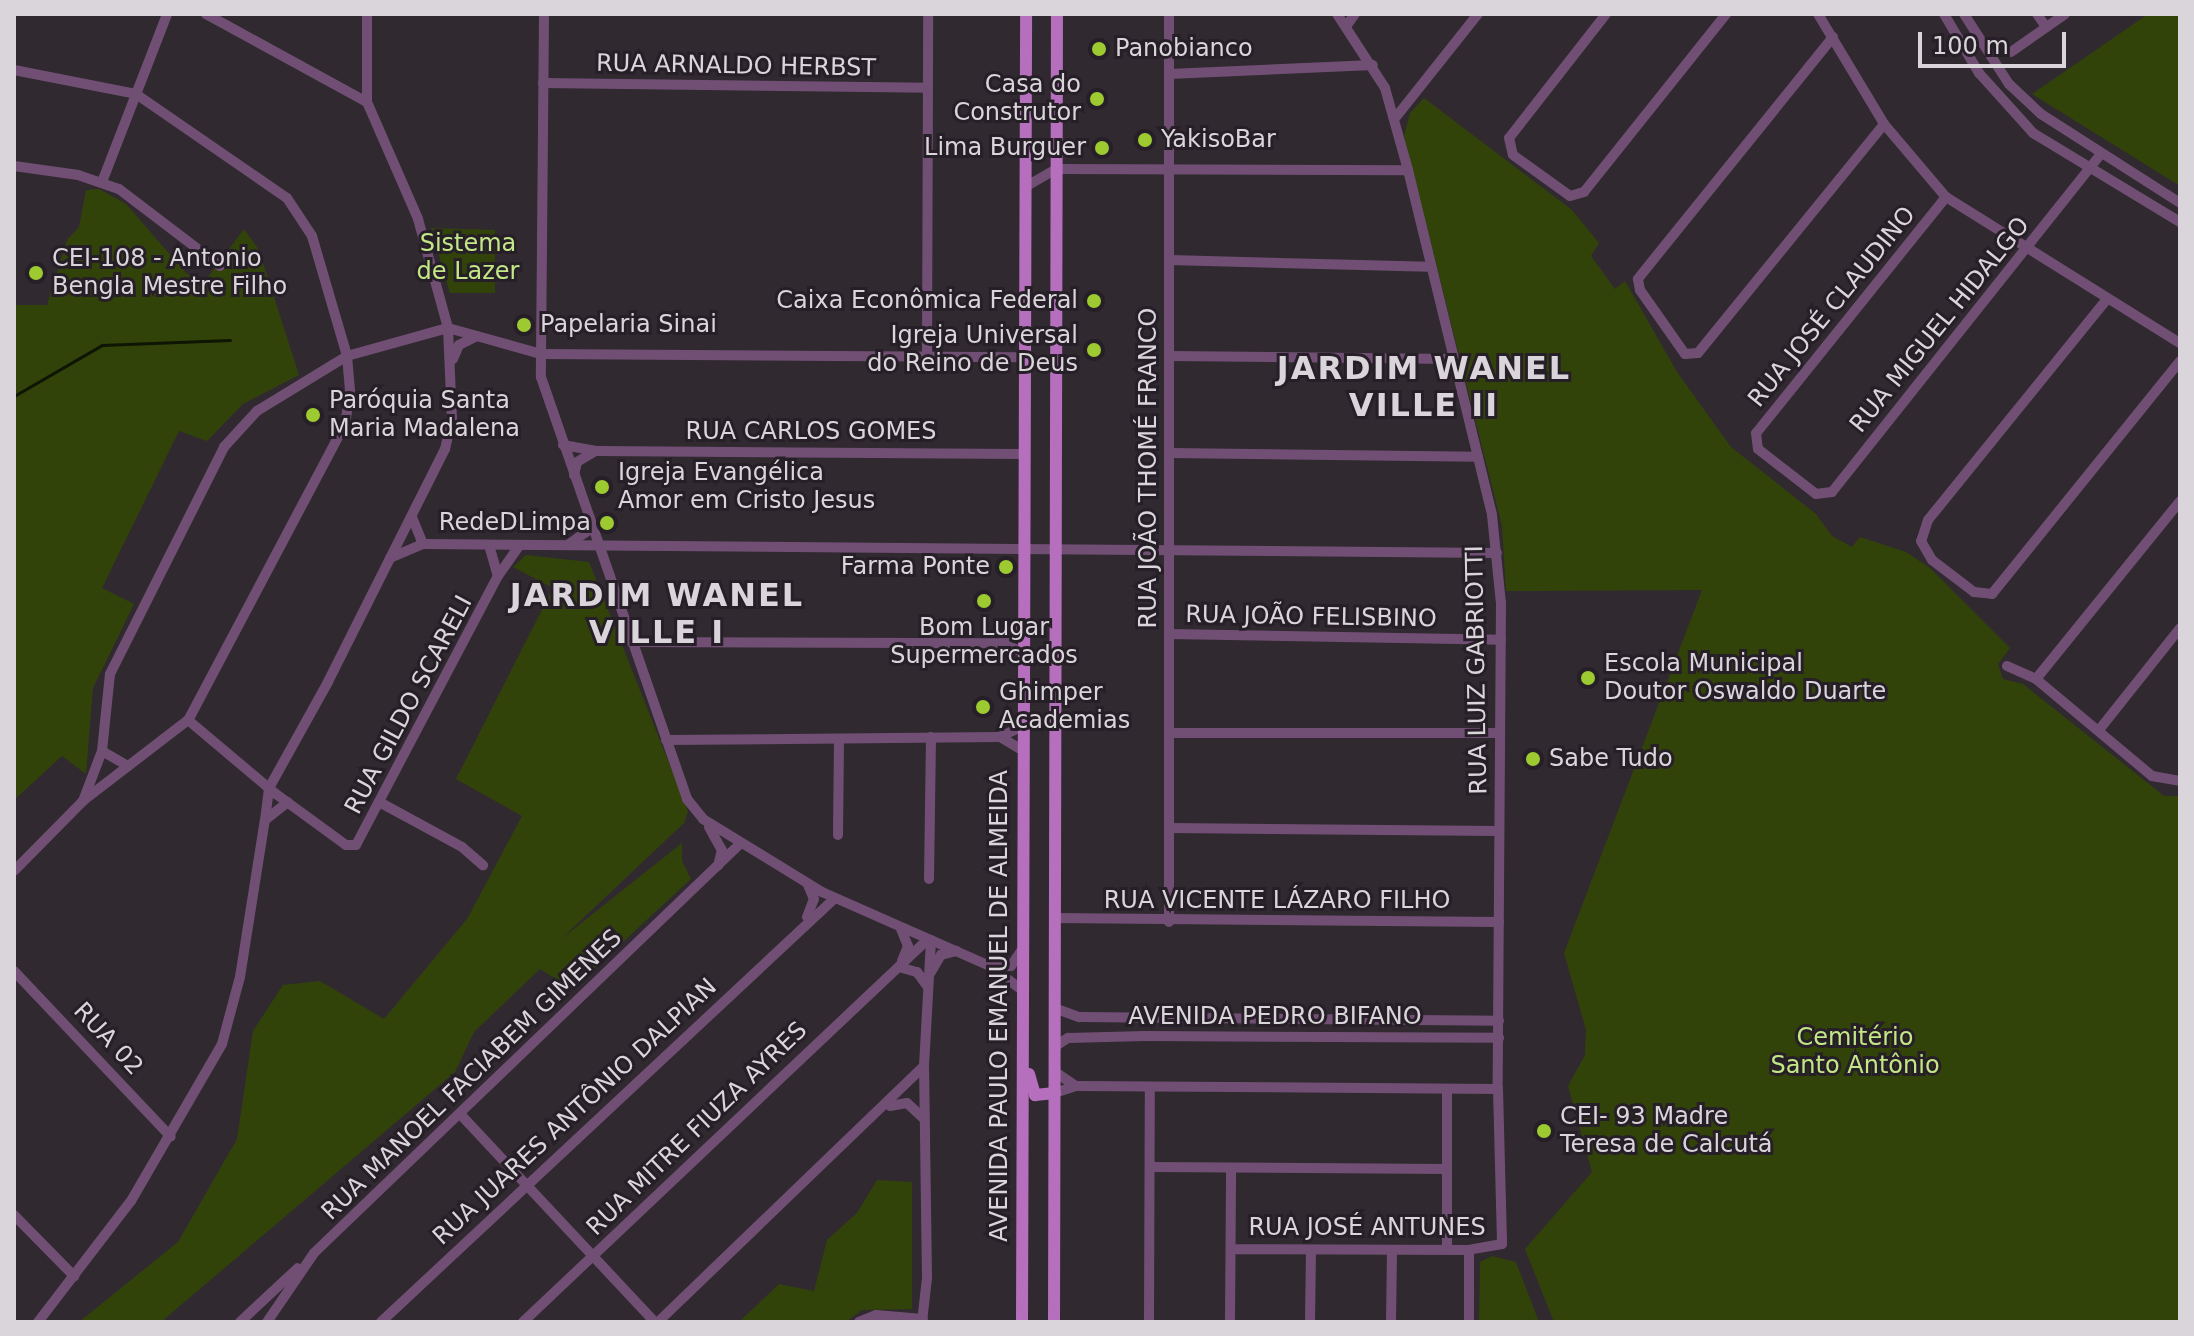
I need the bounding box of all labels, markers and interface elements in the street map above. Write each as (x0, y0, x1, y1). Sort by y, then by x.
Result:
scale bar (1922, 16, 2070, 66)
text: 100 m (1932, 32, 2009, 60)
place label: Panobianco (1115, 35, 1253, 63)
marker: Panobianco (1090, 40, 1108, 58)
street label: RUA ARNALDO HERBST (596, 49, 876, 83)
place label: Casa do Construtor (953, 71, 1081, 127)
marker: Casa do Construtor (1088, 90, 1106, 108)
place label: YakisoBar (1161, 126, 1276, 154)
marker: YakisoBar (1136, 131, 1154, 149)
place label: Lima Burguer (924, 134, 1086, 162)
marker: Lima Burguer (1093, 139, 1111, 157)
street label: RUA JOSÉ CLAUDINO (1742, 201, 1922, 413)
street label: RUA MIGUEL HIDALGO (1844, 211, 2036, 439)
park label: Sistema de Lazer (417, 230, 519, 286)
place label: CEI-108 - Antonio Bengla Mestre Filho (52, 245, 287, 301)
marker: CEI-108 - Antonio Bengla Mestre Filho (27, 264, 45, 282)
place label: Caixa Econômica Federal (776, 287, 1078, 315)
marker: Caixa Econômica Federal (1085, 292, 1103, 310)
street label: RUA JOÃO THOMÉ FRANCO (1135, 308, 1163, 628)
place label: Papelaria Sinai (540, 311, 717, 339)
marker: Papelaria Sinai (515, 316, 533, 334)
place label: Igreja Universal do Reino de Deus (867, 322, 1078, 378)
marker: Igreja Universal do Reino de Deus (1085, 341, 1103, 359)
district label: JARDIM WANEL VILLE II (1277, 350, 1571, 425)
place label: Paróquia Santa Maria Madalena (329, 387, 520, 443)
marker: Paróquia Santa Maria Madalena (304, 406, 322, 424)
street label: RUA CARLOS GOMES (685, 418, 937, 446)
place label: Igreja Evangélica Amor em Cristo Jesus (618, 459, 875, 515)
marker: Igreja Evangélica Amor em Cristo Jesus (593, 478, 611, 496)
place label: RedeDLimpa (439, 509, 591, 537)
marker: RedeDLimpa (598, 514, 616, 532)
street label: RUA LUIZ GABRIOTTI (1460, 545, 1494, 795)
place label: Farma Ponte (841, 553, 990, 581)
marker: Farma Ponte (997, 558, 1015, 576)
district label: JARDIM WANEL VILLE I (510, 577, 804, 652)
street label: RUA GILDO SCARELI (339, 591, 479, 819)
marker: Bom Lugar Supermercados (975, 592, 993, 610)
street label: RUA JOÃO FELISBINO (1185, 600, 1437, 634)
place label: Bom Lugar Supermercados (890, 614, 1078, 670)
place label: Escola Municipal Doutor Oswaldo Duarte (1604, 650, 1886, 706)
marker: Escola Municipal Doutor Oswaldo Duarte (1579, 669, 1597, 687)
place label: Ghimper Academias (999, 679, 1130, 735)
marker: Ghimper Academias (974, 698, 992, 716)
place label: Sabe Tudo (1549, 745, 1673, 773)
marker: Sabe Tudo (1524, 750, 1542, 768)
street label: AVENIDA PAULO EMANUEL DE ALMEIDA (986, 770, 1014, 1242)
street label: RUA VICENTE LÁZARO FILHO (1104, 887, 1450, 915)
street label: RUA MANOEL FACIABEM GIMENES (316, 924, 628, 1226)
street label: RUA JUARES ANTÔNIO DALPIAN (427, 973, 723, 1251)
street label: RUA 02 (67, 997, 149, 1081)
street label: AVENIDA PEDRO BIFANO (1128, 1003, 1422, 1031)
street label: RUA MITRE FIUZA AYRES (581, 1016, 813, 1242)
park label: Cemitério Santo Antônio (1770, 1024, 1940, 1080)
place label: CEI- 93 Madre Teresa de Calcutá (1560, 1103, 1773, 1159)
marker: CEI- 93 Madre Teresa de Calcutá (1535, 1122, 1553, 1140)
street label: RUA JOSÉ ANTUNES (1248, 1214, 1486, 1242)

